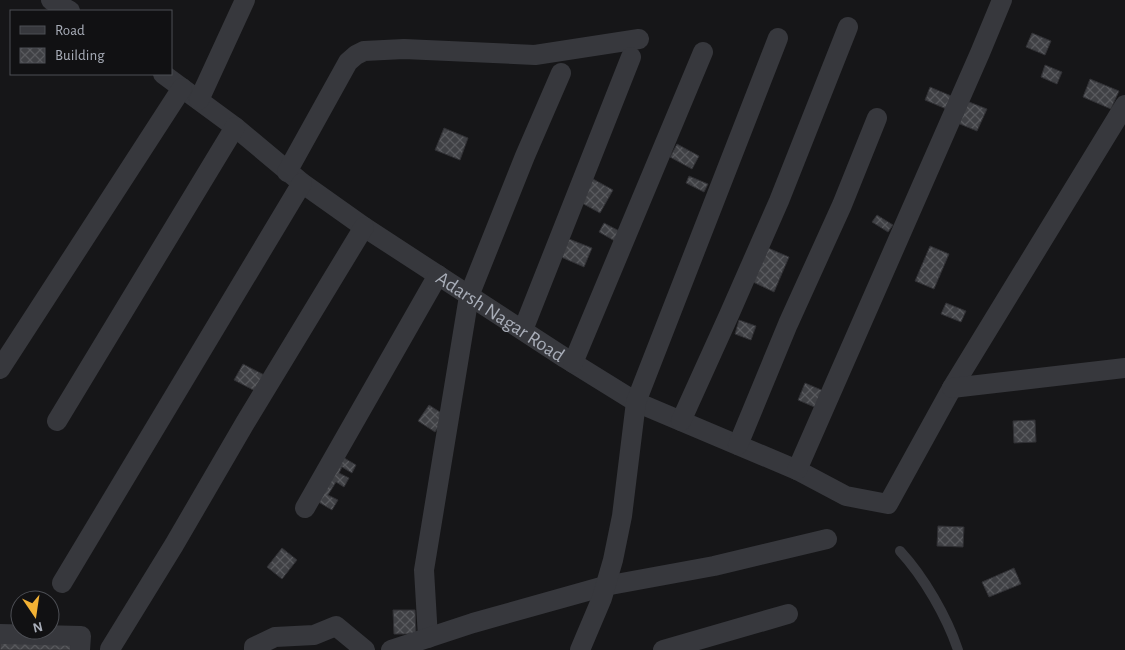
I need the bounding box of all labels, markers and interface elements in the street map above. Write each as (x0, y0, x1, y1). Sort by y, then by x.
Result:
legend (10, 10, 172, 75)
text: Road (55, 23, 85, 38)
text: Building (55, 48, 105, 63)
street label: Adarsh Nagar Road (432, 268, 568, 366)
north arrow (10, 590, 60, 640)
text: N (31, 619, 44, 635)

